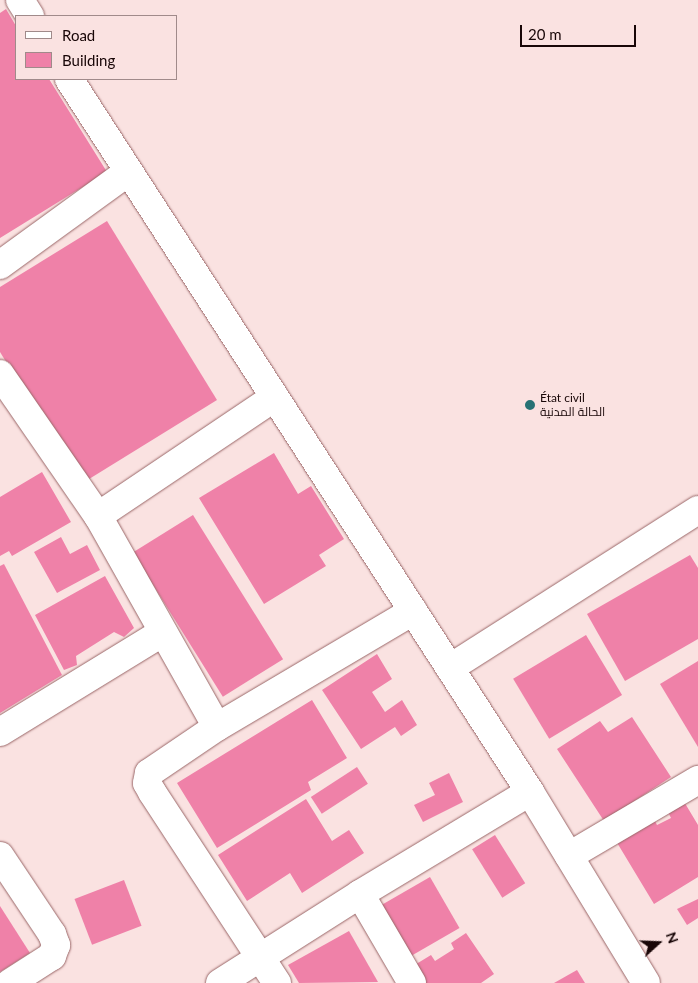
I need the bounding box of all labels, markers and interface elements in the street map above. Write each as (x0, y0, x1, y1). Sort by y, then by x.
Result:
legend (15, 15, 178, 80)
scale bar (523, 15, 639, 47)
text: 20 m (528, 25, 562, 43)
text: Road (62, 26, 95, 44)
text: Building (62, 51, 115, 69)
place label: État civil الحالة المدنية (540, 391, 605, 419)
marker: État civil الحالة المدنية (524, 399, 536, 411)
north arrow (633, 918, 683, 968)
text: N (663, 930, 682, 946)

